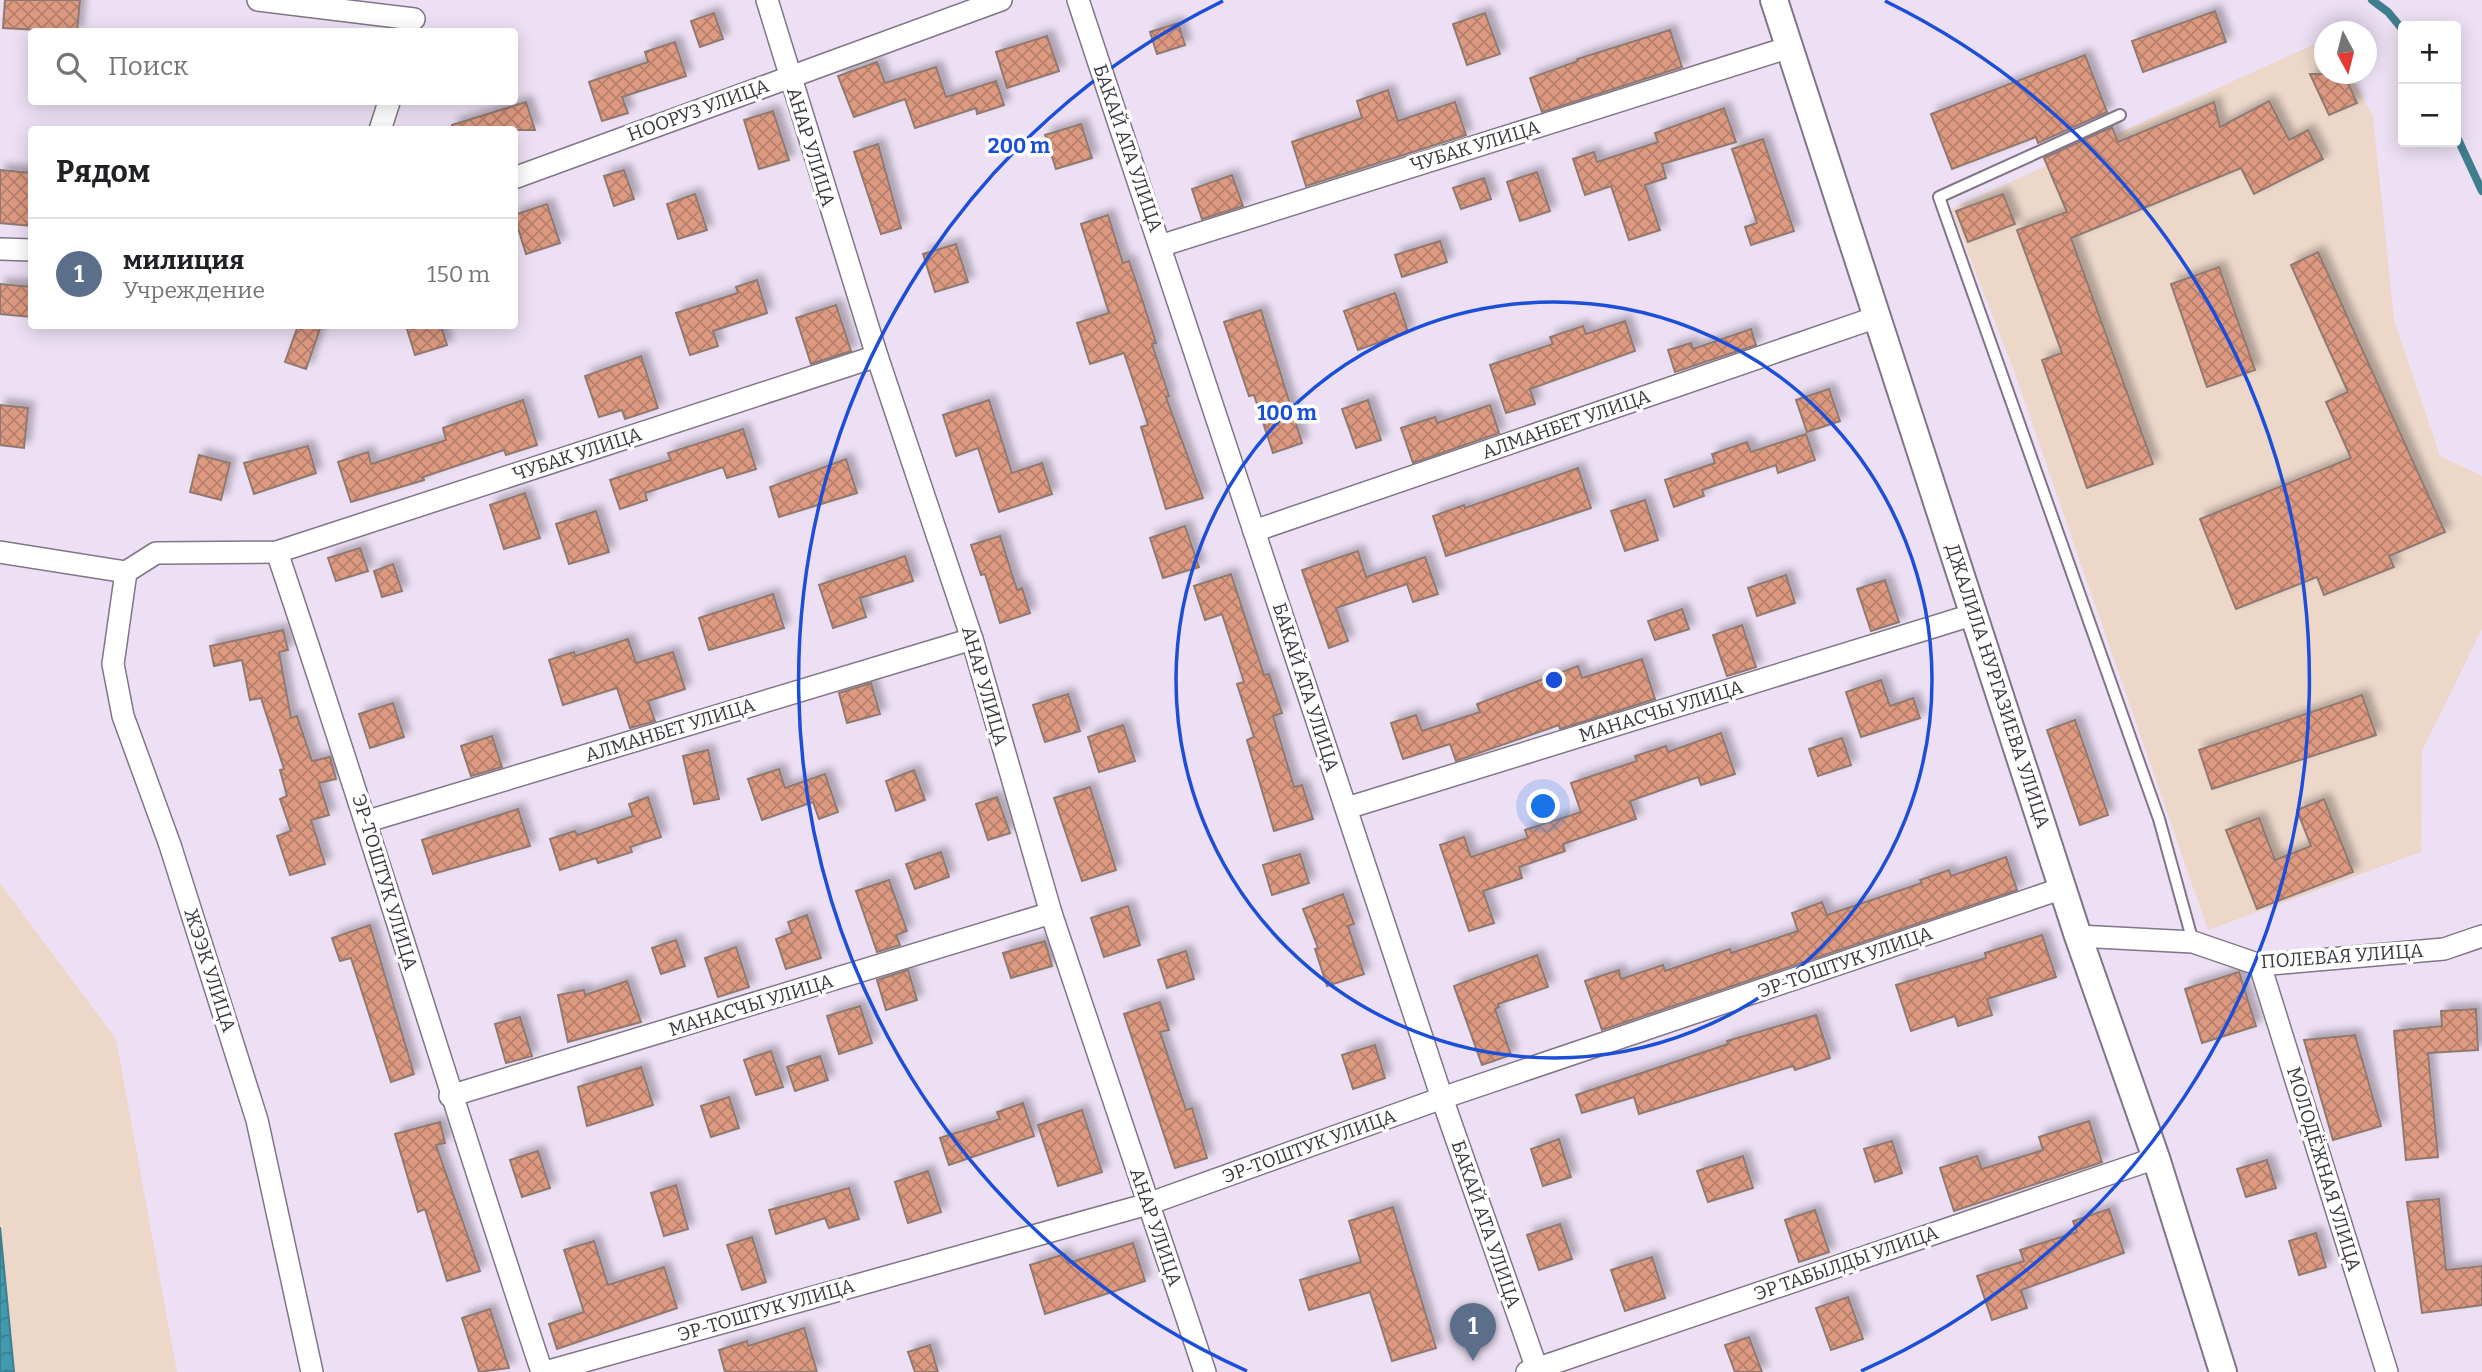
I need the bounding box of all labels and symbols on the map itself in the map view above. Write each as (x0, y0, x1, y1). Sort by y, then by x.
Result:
north arrow (2314, 21, 2377, 84)
street label: БАКАЙ АТА УЛИЦА (1088, 61, 1168, 235)
street label: НООРУЗ УЛИЦА (624, 74, 772, 146)
street label: АНАР УЛИЦА (782, 85, 840, 210)
street label: ЧУБАК УЛИЦА (1407, 115, 1543, 177)
text: 200 m (988, 133, 1050, 159)
street label: АЛМАНБЕТ УЛИЦА (1479, 384, 1654, 464)
text: 100 m (1257, 400, 1317, 426)
street label: ЧУБАК УЛИЦА (510, 422, 645, 486)
street label: ДЖАЛИЛА НУРГАЗИЕВА УЛИЦА (1941, 541, 2055, 832)
street label: БАКАЙ АТА УЛИЦА (1268, 600, 1344, 775)
street label: АНАР УЛИЦА (957, 623, 1013, 749)
centre of rings (1542, 668, 1566, 692)
street label: МАНАСЧЫ УЛИЦА (1576, 675, 1746, 747)
street label: АЛМАНБЕТ УЛИЦА (582, 693, 758, 767)
your location (1526, 789, 1560, 823)
street label: ЭР-ТОШТУК УЛИЦА (347, 791, 423, 973)
street label: ЖЭЭК УЛИЦА (179, 905, 241, 1035)
street label: ЭР-ТОШТУК УЛИЦА (1755, 921, 1936, 1003)
street label: ПОЛЕВАЯ УЛИЦА (2260, 939, 2424, 973)
street label: МАНАСЧЫ УЛИЦА (666, 969, 836, 1041)
street label: МОЛОДЁЖНАЯ УЛИЦА (2282, 1064, 2366, 1274)
street label: ЭР-ТОШТУК УЛИЦА (1219, 1104, 1399, 1188)
street label: БАКАЙ АТА УЛИЦА (1446, 1137, 1526, 1311)
street label: АНАР УЛИЦА (1125, 1165, 1187, 1290)
street label: ЭР ТАБЫЛДЫ УЛИЦА (1751, 1220, 1942, 1305)
street label: ЭР-ТОШТУК УЛИЦА (675, 1274, 858, 1346)
pin: 1 (1450, 1303, 1496, 1361)

